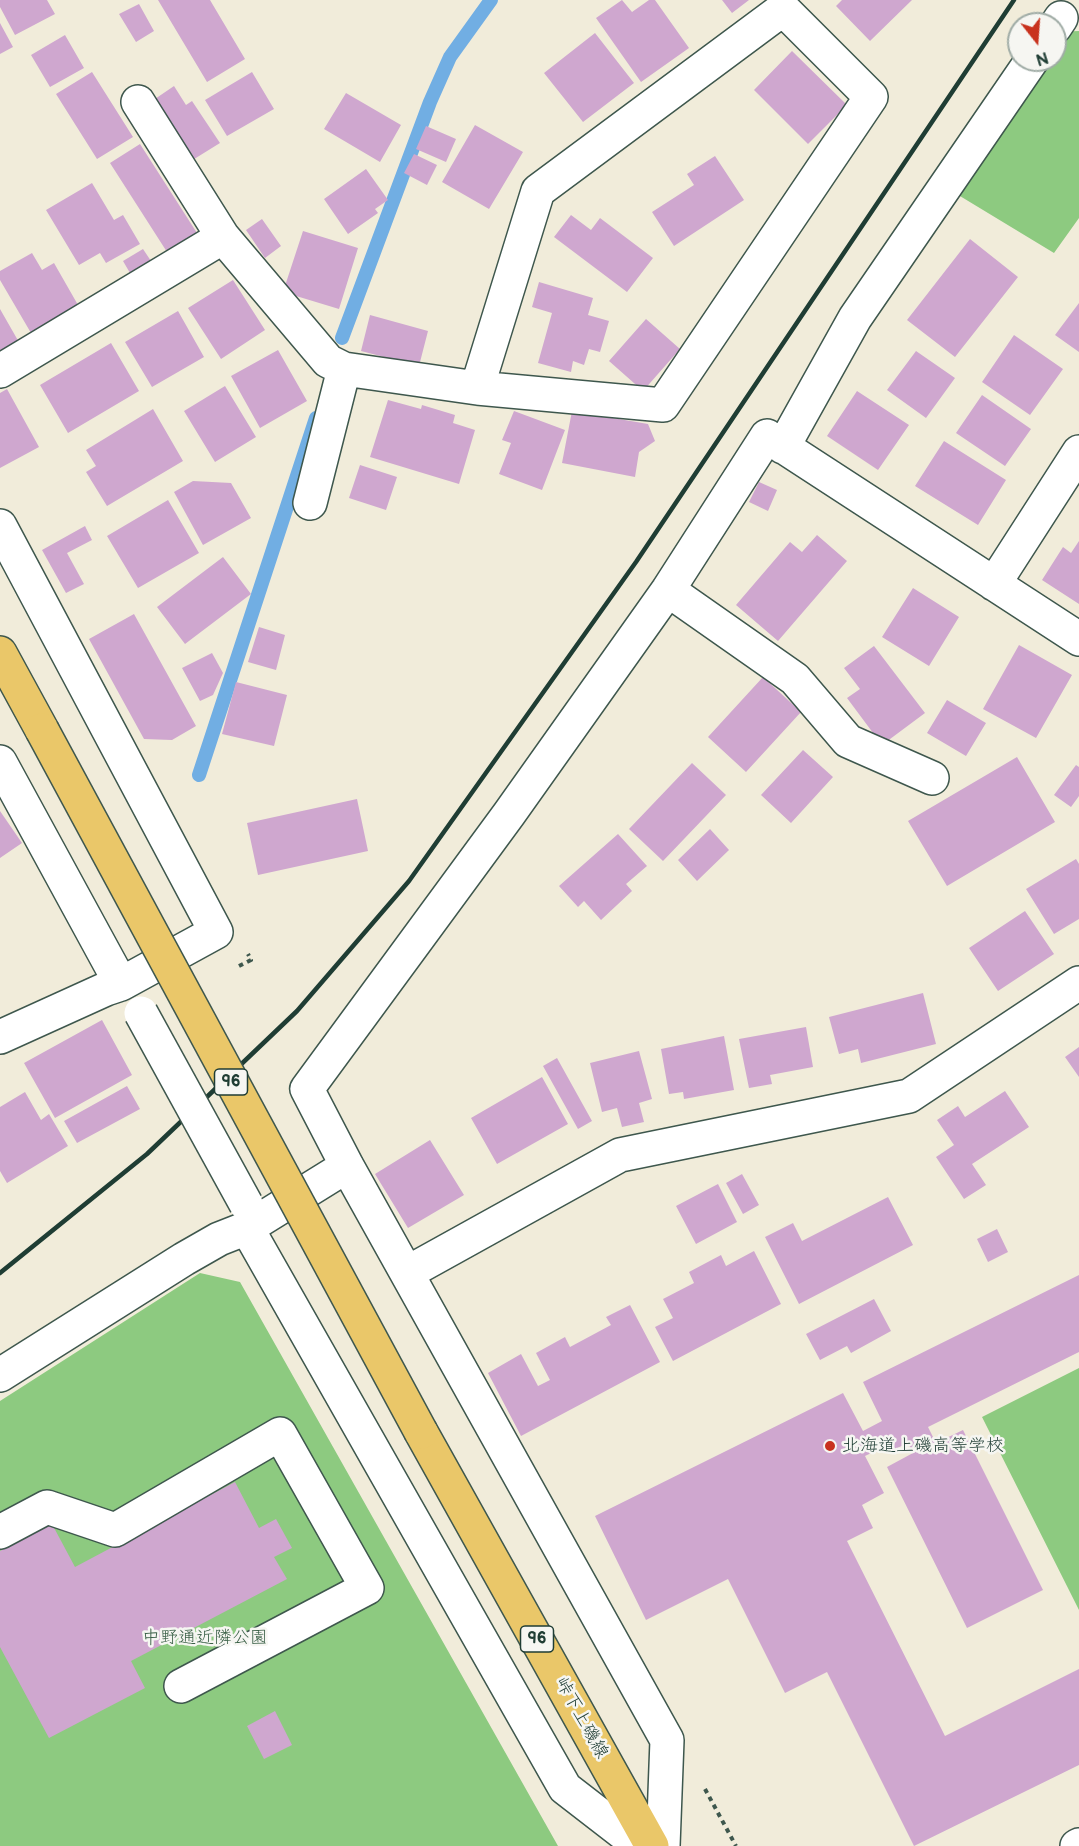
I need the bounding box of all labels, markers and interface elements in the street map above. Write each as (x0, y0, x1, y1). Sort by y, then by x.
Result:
north arrow (1007, 12, 1067, 72)
text: N (1033, 47, 1050, 69)
road number: 96 (214, 1069, 248, 1095)
place label: 北海道上磯高等学校 (842, 1435, 1004, 1457)
marker: 北海道上磯高等学校 (823, 1439, 837, 1453)
road number: 96 (520, 1626, 554, 1652)
park label: 中野通近隣公園 (142, 1627, 268, 1649)
street label: 峠下上磯線 (550, 1673, 612, 1763)

